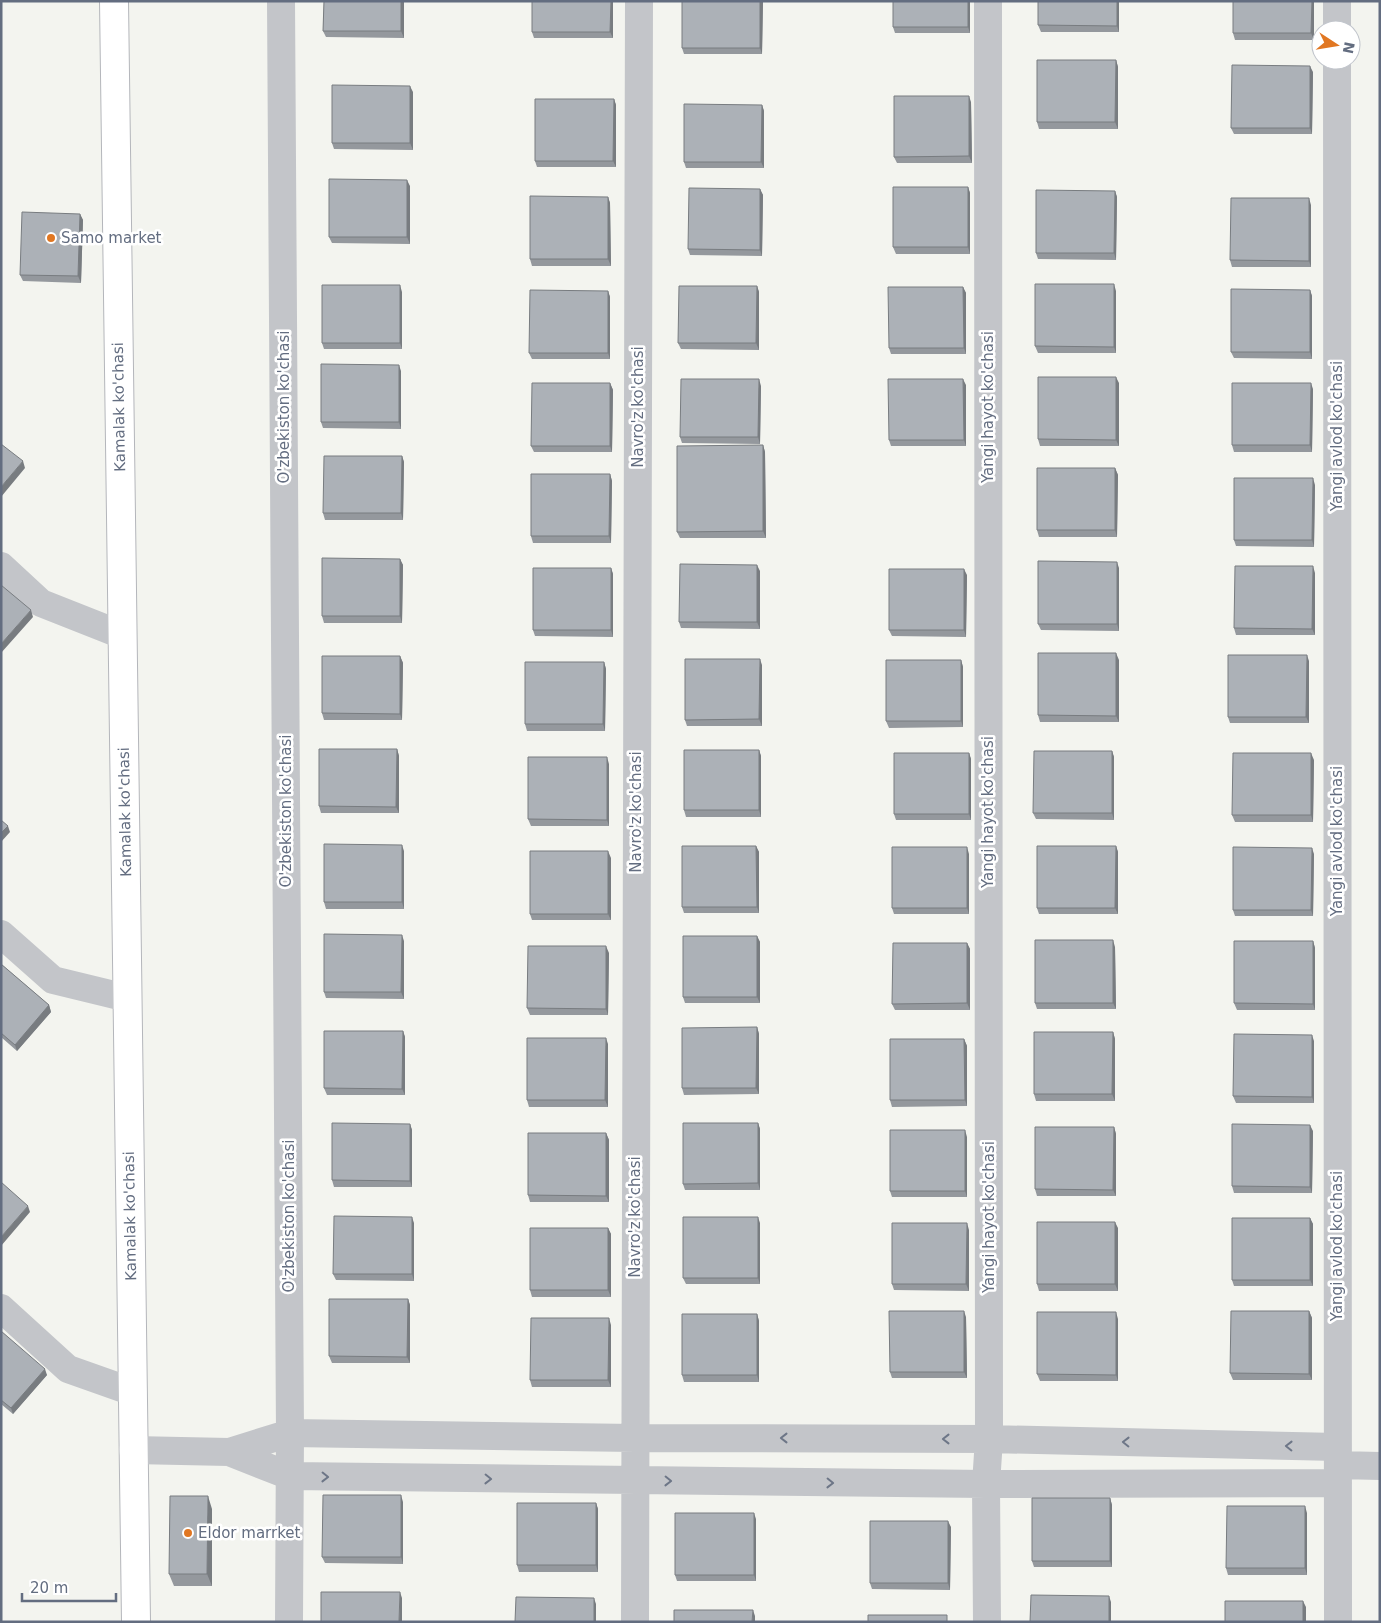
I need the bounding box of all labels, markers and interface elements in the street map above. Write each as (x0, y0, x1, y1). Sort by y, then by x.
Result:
north arrow (1311, 20, 1361, 70)
text: N (1340, 40, 1358, 55)
place label: Samo market (61, 229, 162, 247)
marker: Samo market (45, 232, 57, 244)
street label: O'zbekiston ko'chasi (275, 331, 293, 483)
street label: Yangi hayot ko'chasi (979, 331, 997, 484)
street label: Kamalak ko'chasi (109, 342, 129, 472)
street label: Navro'z ko'chasi (629, 346, 647, 468)
street label: Yangi avlod ko'chasi (1328, 361, 1346, 512)
street label: O'zbekiston ko'chasi (277, 735, 295, 887)
street label: Yangi hayot ko'chasi (979, 736, 997, 889)
street label: Kamalak ko'chasi (115, 747, 135, 877)
street label: Navro'z ko'chasi (627, 751, 645, 873)
street label: Yangi avlod ko'chasi (1328, 766, 1346, 917)
street label: O'zbekiston ko'chasi (280, 1140, 298, 1292)
street label: Yangi hayot ko'chasi (980, 1141, 998, 1294)
street label: Kamalak ko'chasi (120, 1151, 140, 1281)
street label: Navro'z ko'chasi (626, 1156, 644, 1278)
street label: Yangi avlod ko'chasi (1328, 1171, 1346, 1322)
one-way arrow (779, 1433, 787, 1443)
one-way arrow (942, 1434, 950, 1444)
one-way arrow (1122, 1437, 1130, 1447)
one-way arrow (1284, 1441, 1292, 1451)
one-way arrow (322, 1472, 329, 1482)
one-way arrow (484, 1474, 492, 1484)
one-way arrow (664, 1476, 672, 1486)
one-way arrow (826, 1478, 834, 1488)
place label: Eldor marrket (198, 1524, 301, 1542)
marker: Eldor marrket (182, 1527, 194, 1539)
scale bar (22, 1570, 116, 1602)
text: 20 m (30, 1579, 68, 1597)

